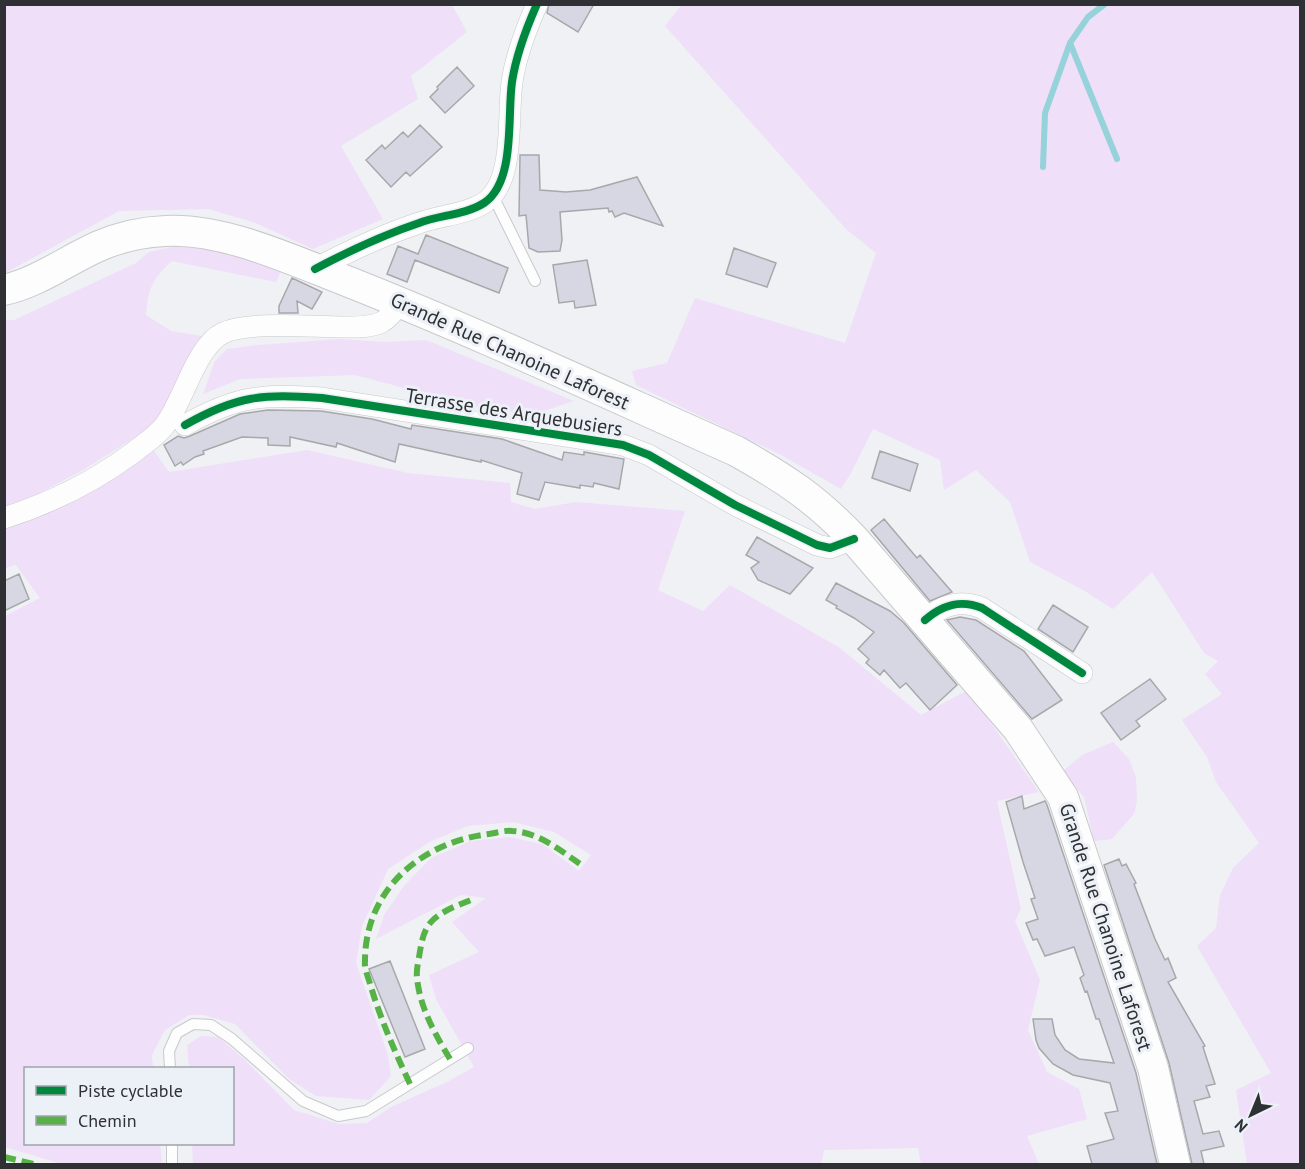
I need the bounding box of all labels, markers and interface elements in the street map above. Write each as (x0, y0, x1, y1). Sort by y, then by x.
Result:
street label: Grande Rue Chanoine Laforest (387, 286, 634, 416)
street label: Terrasse des Arquebusiers (404, 382, 624, 442)
street label: Grande Rue Chanoine Laforest (1054, 800, 1158, 1054)
legend (24, 1067, 234, 1145)
text: Piste cyclable (78, 1079, 183, 1102)
north arrow (1221, 1085, 1281, 1145)
text: Chemin (78, 1109, 137, 1132)
text: N (1230, 1115, 1251, 1137)

